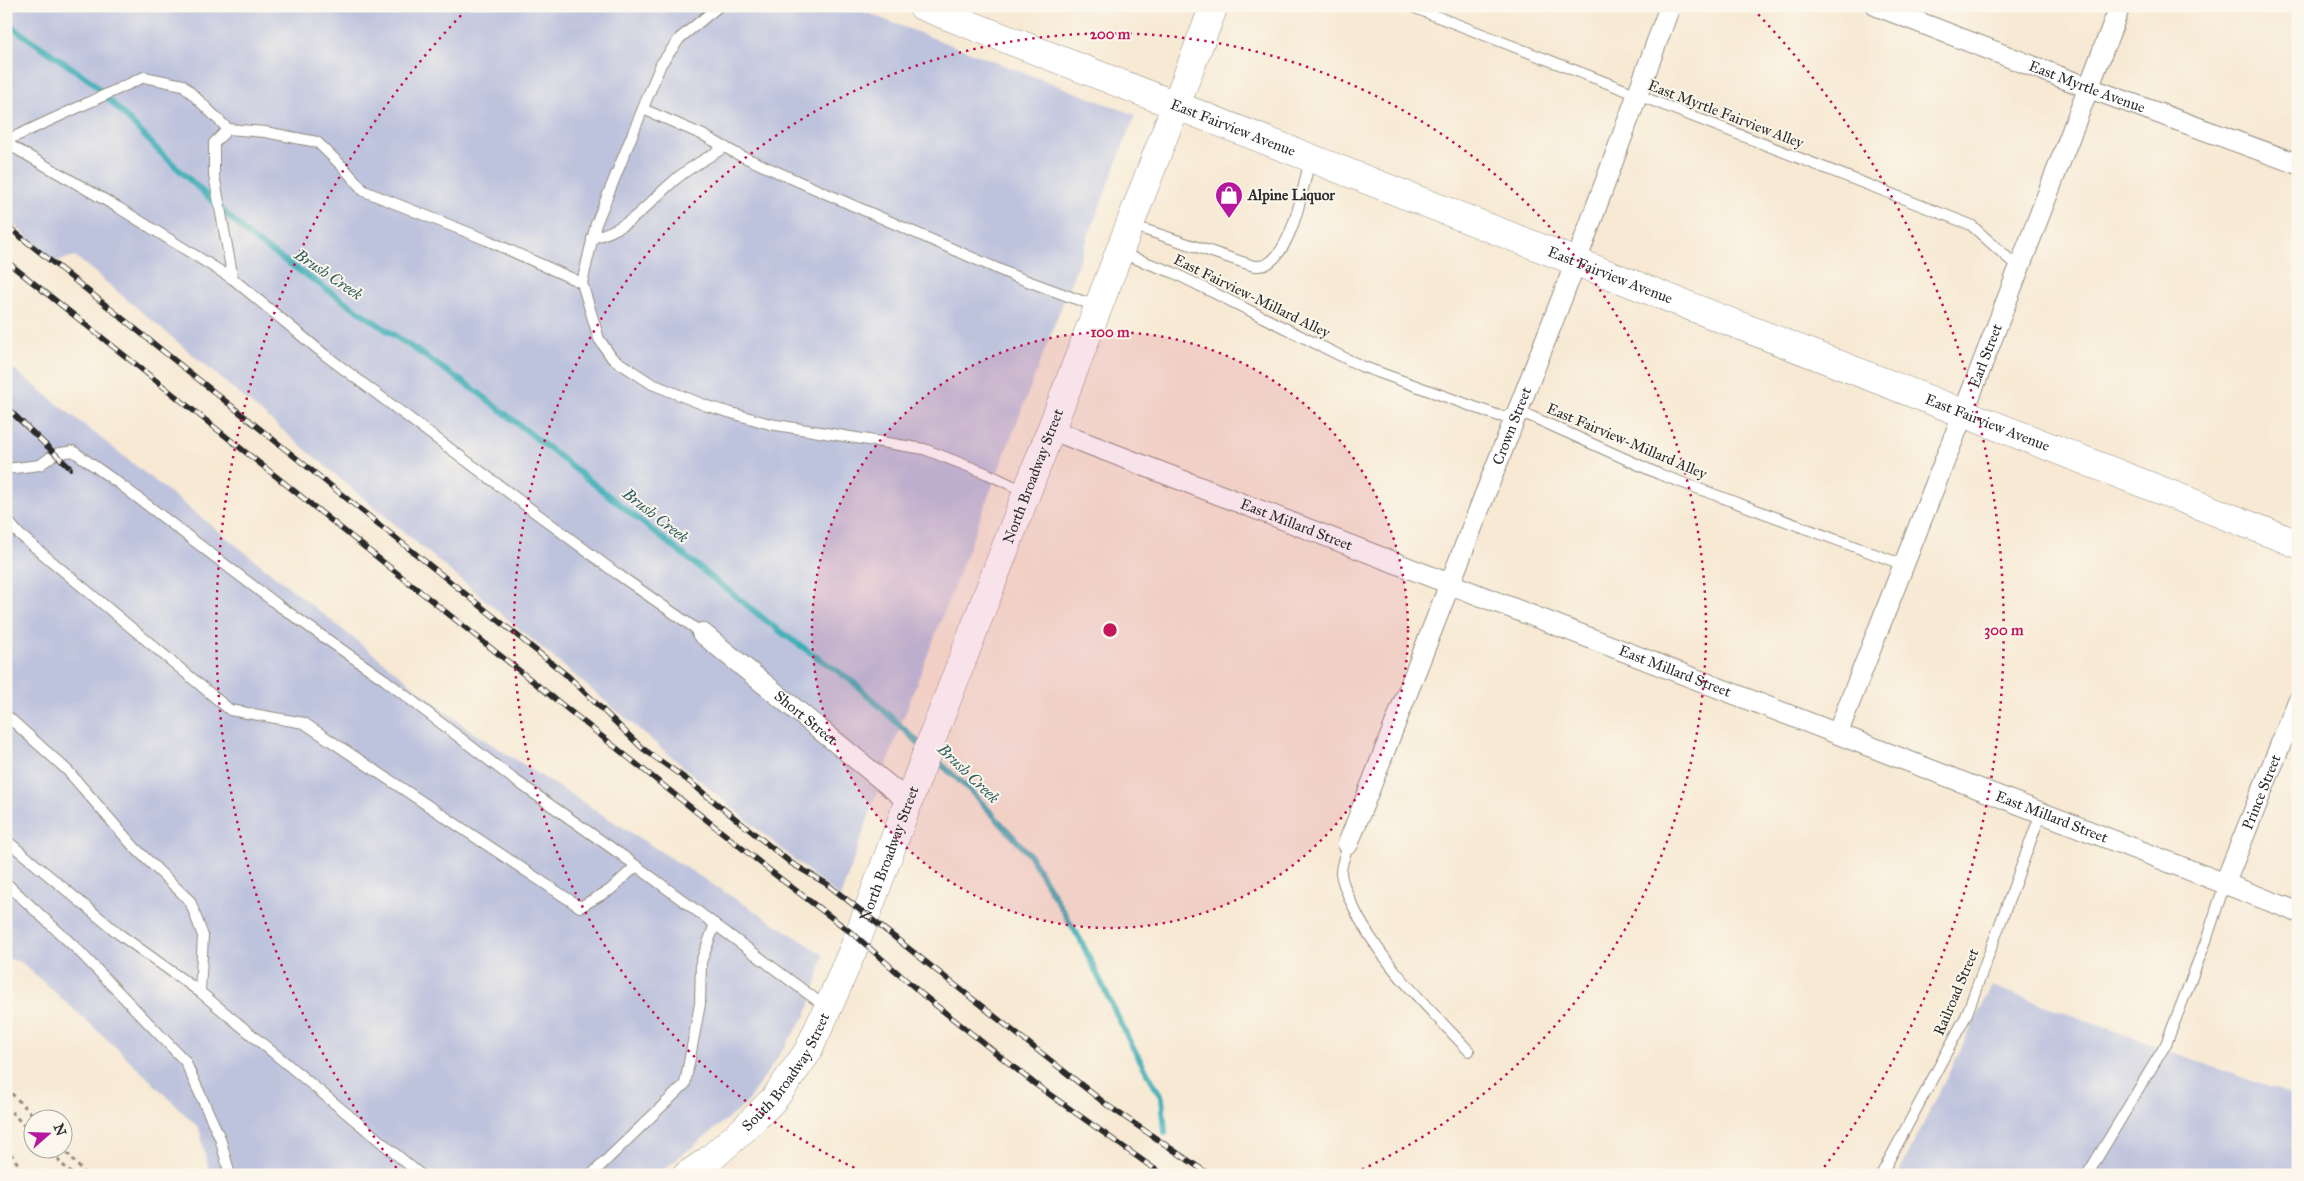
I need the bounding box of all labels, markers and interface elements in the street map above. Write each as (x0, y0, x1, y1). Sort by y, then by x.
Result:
text: 200 m (1090, 25, 1131, 43)
street label: East Myrtle Avenue (2026, 57, 2148, 117)
street label: East Myrtle Fairview Alley (1646, 76, 1807, 152)
street label: East Fairview Avenue (1168, 95, 1298, 160)
shop icon: Alpine Liquor (1214, 180, 1244, 219)
place label: Alpine Liquor (1247, 186, 1335, 205)
street label: East Fairview Avenue (1545, 243, 1675, 308)
water label: Brush Creek (290, 244, 366, 304)
street label: East Fairview-Millard Alley (1171, 250, 1334, 342)
street label: Earl Street (1965, 321, 2006, 390)
text: 100 m (1090, 323, 1130, 341)
street label: Crown Street (1488, 384, 1535, 467)
street label: East Fairview Avenue (1922, 390, 2052, 455)
street label: East Fairview-Millard Alley (1544, 399, 1711, 483)
street label: North Broadway Street (999, 406, 1067, 546)
water label: Brush Creek (618, 483, 692, 547)
street label: East Millard Street (1238, 495, 1356, 555)
centre of rings (1101, 621, 1119, 639)
text: 300 m (1984, 621, 2024, 640)
street label: East Millard Street (1616, 641, 1734, 701)
street label: Short Street (771, 687, 841, 749)
water label: Brush Creek (933, 739, 1003, 807)
street label: Prince Street (2238, 751, 2285, 832)
street label: North Broadway Street (856, 783, 923, 924)
street label: East Millard Street (1993, 787, 2111, 847)
street label: Railroad Street (1930, 945, 1983, 1038)
street label: South Broadway Street (738, 1009, 834, 1135)
north arrow (22, 1108, 72, 1158)
text: N (50, 1121, 70, 1138)

